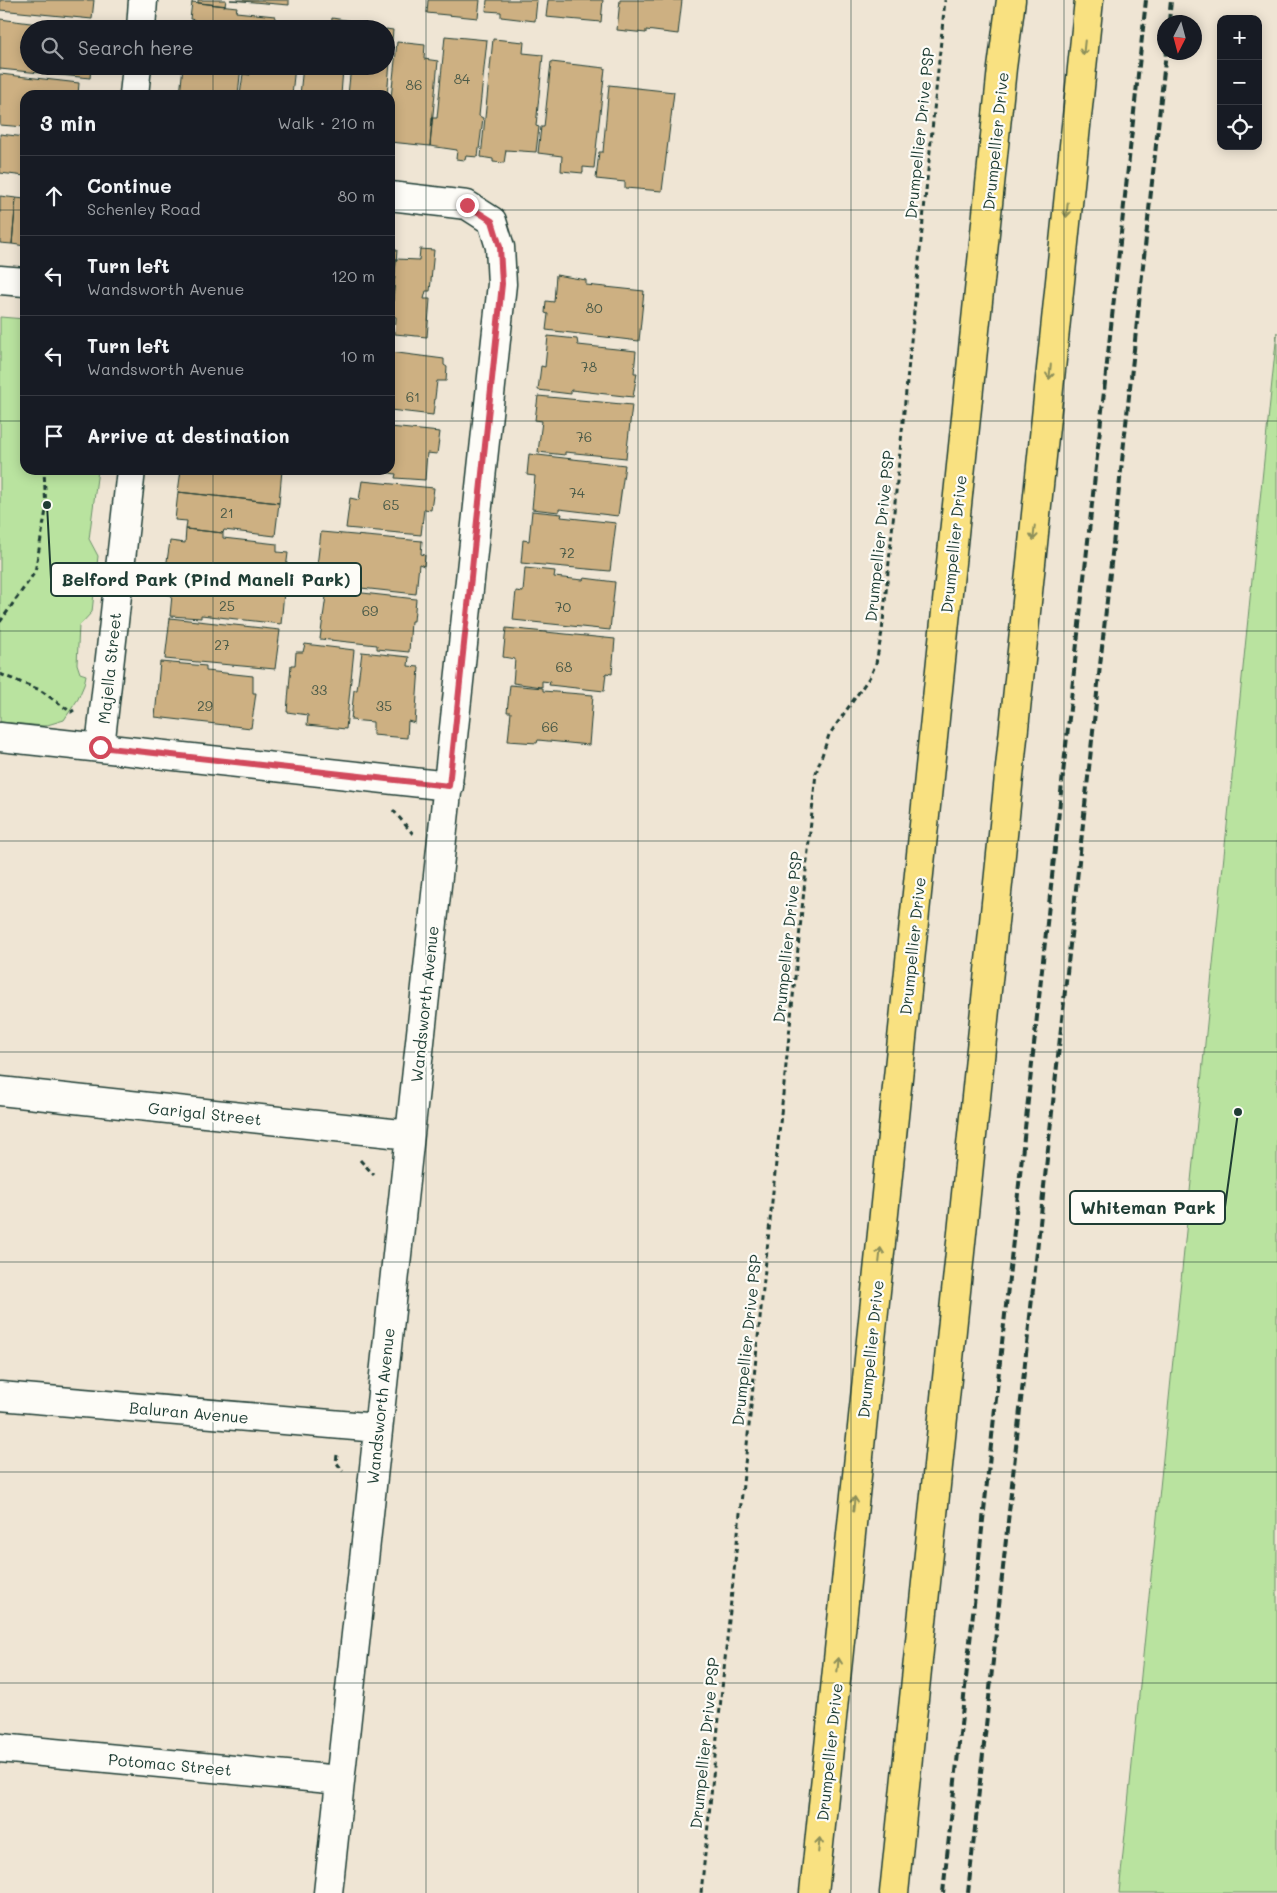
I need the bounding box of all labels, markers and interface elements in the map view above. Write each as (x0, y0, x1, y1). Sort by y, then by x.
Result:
north arrow (1157, 15, 1202, 60)
map controls (1217, 15, 1262, 150)
button: + (1217, 15, 1262, 60)
search box (20, 20, 395, 75)
icon: search (38, 34, 66, 62)
text: Search here (78, 35, 194, 60)
one-way arrow (1079, 40, 1089, 56)
street label: Drumpellier Drive PSP (900, 46, 938, 220)
button: − (1217, 60, 1262, 105)
house number: 84 (454, 69, 471, 88)
street label: Drumpellier Drive (977, 71, 1013, 211)
house number: 86 (406, 75, 422, 94)
button: locate (1217, 105, 1262, 150)
text: 3 min (40, 109, 96, 136)
text: Walk · 210 m (277, 112, 375, 133)
text: Continue (87, 173, 172, 198)
icon: ahead (40, 182, 68, 210)
text: 80 m (338, 185, 375, 206)
route end (456, 194, 479, 217)
text: Schenley Road (87, 198, 200, 219)
one-way arrow (1062, 202, 1072, 218)
text: Turn left (87, 253, 170, 278)
icon: left (40, 262, 68, 290)
text: 120 m (331, 265, 375, 286)
text: Wandsworth Avenue (87, 278, 244, 299)
house number: 80 (585, 298, 603, 317)
text: Turn left (87, 333, 170, 358)
icon: left (40, 342, 68, 370)
text: 10 m (340, 345, 375, 366)
house number: 78 (581, 357, 597, 376)
text: Wandsworth Avenue (87, 358, 244, 379)
one-way arrow (1046, 363, 1055, 379)
house number: 61 (406, 387, 420, 406)
icon: arrive (40, 422, 68, 450)
text: Arrive at destination (87, 423, 290, 448)
house number: 76 (576, 427, 592, 446)
street label: Drumpellier Drive PSP (860, 449, 898, 623)
street label: Drumpellier Drive (935, 474, 971, 614)
house number: 74 (569, 483, 586, 502)
house number: 65 (383, 495, 399, 514)
house number: 21 (220, 503, 234, 522)
one-way arrow (1029, 525, 1039, 541)
house number: 72 (559, 543, 575, 562)
callout: Belford Park (Pind Maneli Park) (51, 563, 361, 596)
text: Belford Park (Pind Maneli Park) (61, 567, 351, 591)
house number: 25 (219, 596, 235, 615)
house number: 70 (555, 597, 572, 616)
house number: 69 (362, 601, 378, 620)
street label: Majella Street (93, 611, 125, 725)
house number: 27 (214, 635, 230, 654)
house number: 68 (556, 657, 572, 676)
house number: 33 (311, 680, 327, 699)
house number: 29 (197, 696, 213, 715)
house number: 35 (376, 696, 392, 715)
house number: 66 (542, 717, 558, 736)
route start (89, 736, 112, 759)
street label: Drumpellier Drive PSP (768, 850, 806, 1024)
street label: Drumpellier Drive (894, 876, 930, 1016)
street label: Wandsworth Avenue (405, 925, 443, 1083)
street label: Garigal Street (147, 1097, 263, 1129)
callout: Whiteman Park (1070, 1191, 1225, 1224)
text: Whiteman Park (1080, 1195, 1216, 1219)
one-way arrow (875, 1247, 885, 1263)
street label: Drumpellier Drive PSP (727, 1253, 765, 1427)
street label: Drumpellier Drive (852, 1279, 888, 1419)
street label: Wandsworth Avenue (361, 1327, 399, 1485)
street label: Baluran Avenue (128, 1396, 250, 1428)
one-way arrow (849, 1496, 859, 1512)
street label: Drumpellier Drive PSP (685, 1656, 723, 1830)
one-way arrow (833, 1658, 843, 1674)
street label: Drumpellier Drive (811, 1682, 847, 1822)
street label: Potomac Street (107, 1748, 233, 1780)
one-way arrow (814, 1837, 824, 1853)

